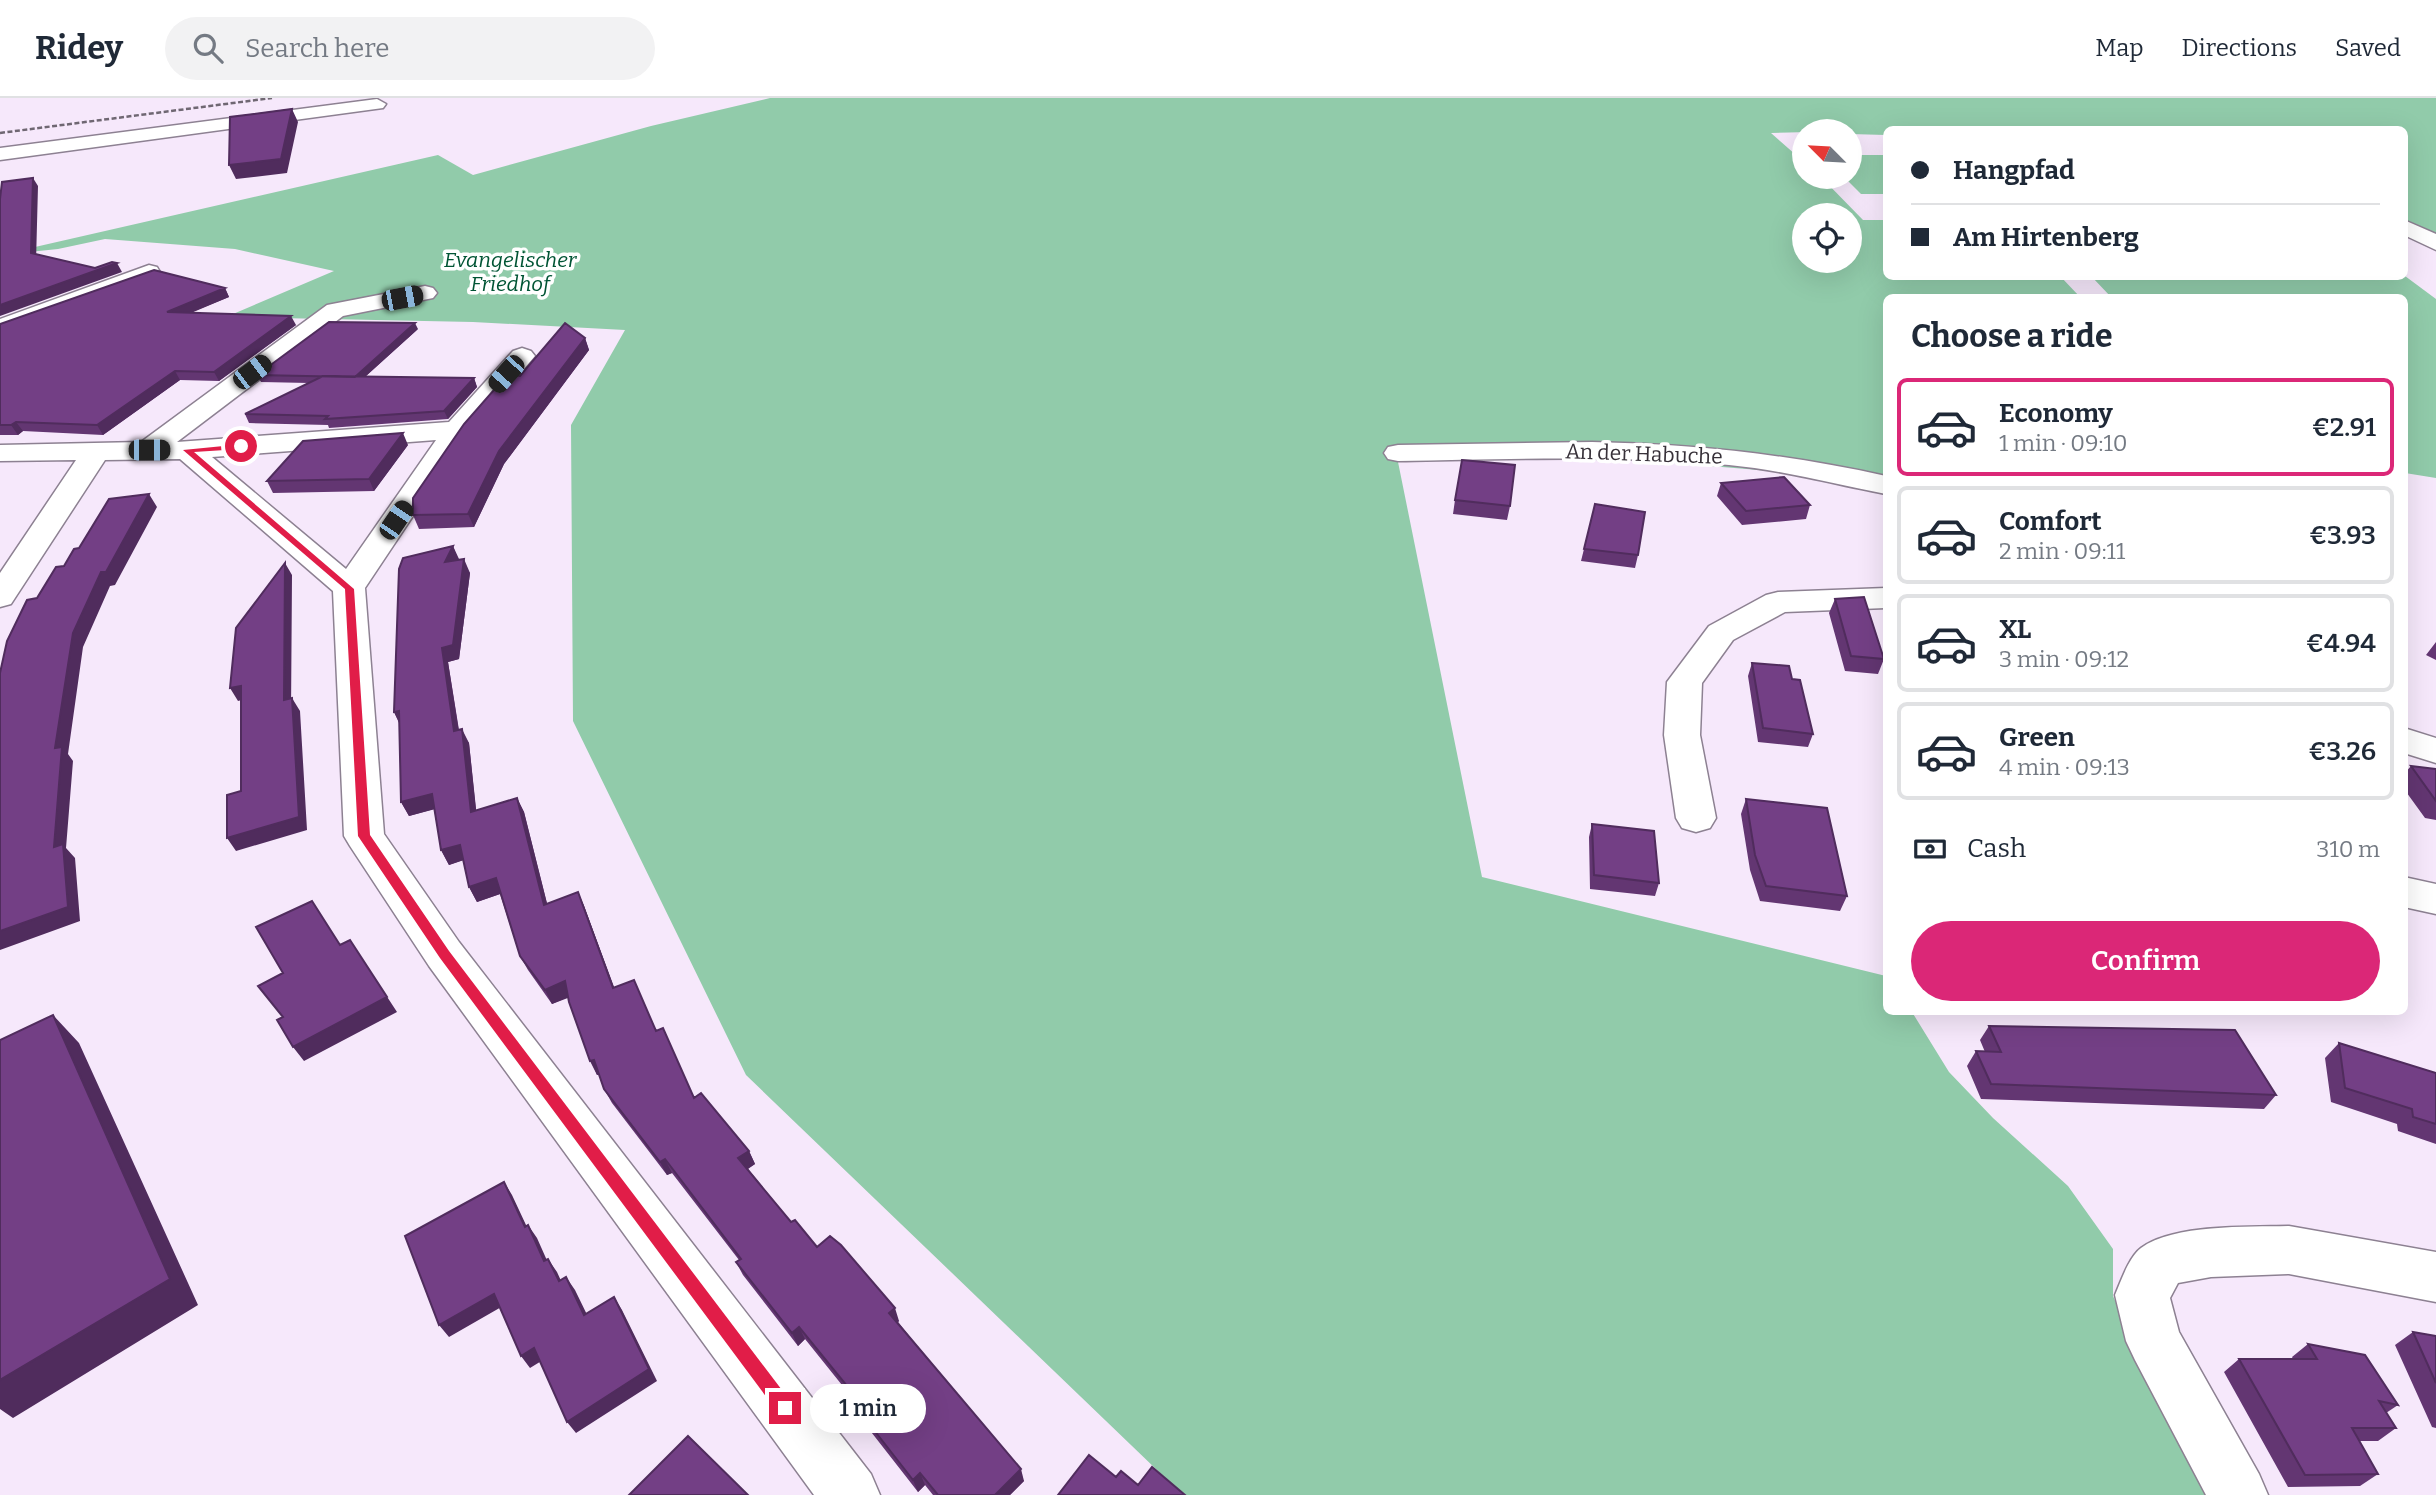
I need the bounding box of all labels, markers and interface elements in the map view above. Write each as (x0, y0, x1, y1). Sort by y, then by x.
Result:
search box (165, 17, 655, 80)
text: Ridey (35, 28, 123, 68)
icon: search (189, 29, 227, 67)
text: Search here (245, 33, 389, 64)
text: Map (2095, 34, 2144, 62)
text: Directions (2182, 34, 2297, 62)
text: Saved (2335, 34, 2401, 62)
north arrow (1792, 119, 1862, 189)
map controls (1792, 119, 1862, 273)
text: Hangpfad (1953, 155, 2075, 186)
button: locate (1792, 203, 1862, 273)
text: Am Hirtenberg (1953, 222, 2139, 253)
park label: Evangelischer Friedhof (444, 247, 578, 297)
car (380, 284, 425, 312)
text: Choose a ride (1911, 317, 2112, 355)
car (229, 351, 276, 393)
car (485, 351, 528, 397)
icon: car (1915, 396, 1978, 459)
text: Economy (1999, 398, 2113, 429)
text: €2.91 (2312, 412, 2376, 443)
text: 1 min · 09:10 (1999, 429, 2128, 457)
route start (225, 430, 257, 462)
street label: An der Habuche (1565, 438, 1723, 470)
car (129, 440, 171, 461)
car (376, 497, 417, 543)
icon: car (1915, 504, 1978, 567)
text: Comfort (1999, 506, 2102, 537)
text: €3.93 (2309, 520, 2376, 551)
text: 2 min · 09:11 (1999, 537, 2125, 565)
icon: car (1915, 612, 1978, 675)
text: XL (1999, 614, 2031, 645)
text: €4.94 (2306, 628, 2376, 659)
text: 3 min · 09:12 (1999, 645, 2129, 673)
icon: car (1915, 720, 1978, 783)
text: Green (1999, 722, 2075, 753)
text: €3.26 (2308, 736, 2376, 767)
text: 4 min · 09:13 (1999, 753, 2130, 781)
icon: cash (1911, 830, 1949, 868)
text: Cash (1967, 833, 2026, 864)
text: 310 m (2316, 835, 2380, 863)
button: Confirm (1911, 921, 2380, 1001)
callout: 1 min (810, 1384, 925, 1432)
route end (769, 1392, 801, 1424)
text: 1 min (839, 1394, 897, 1422)

